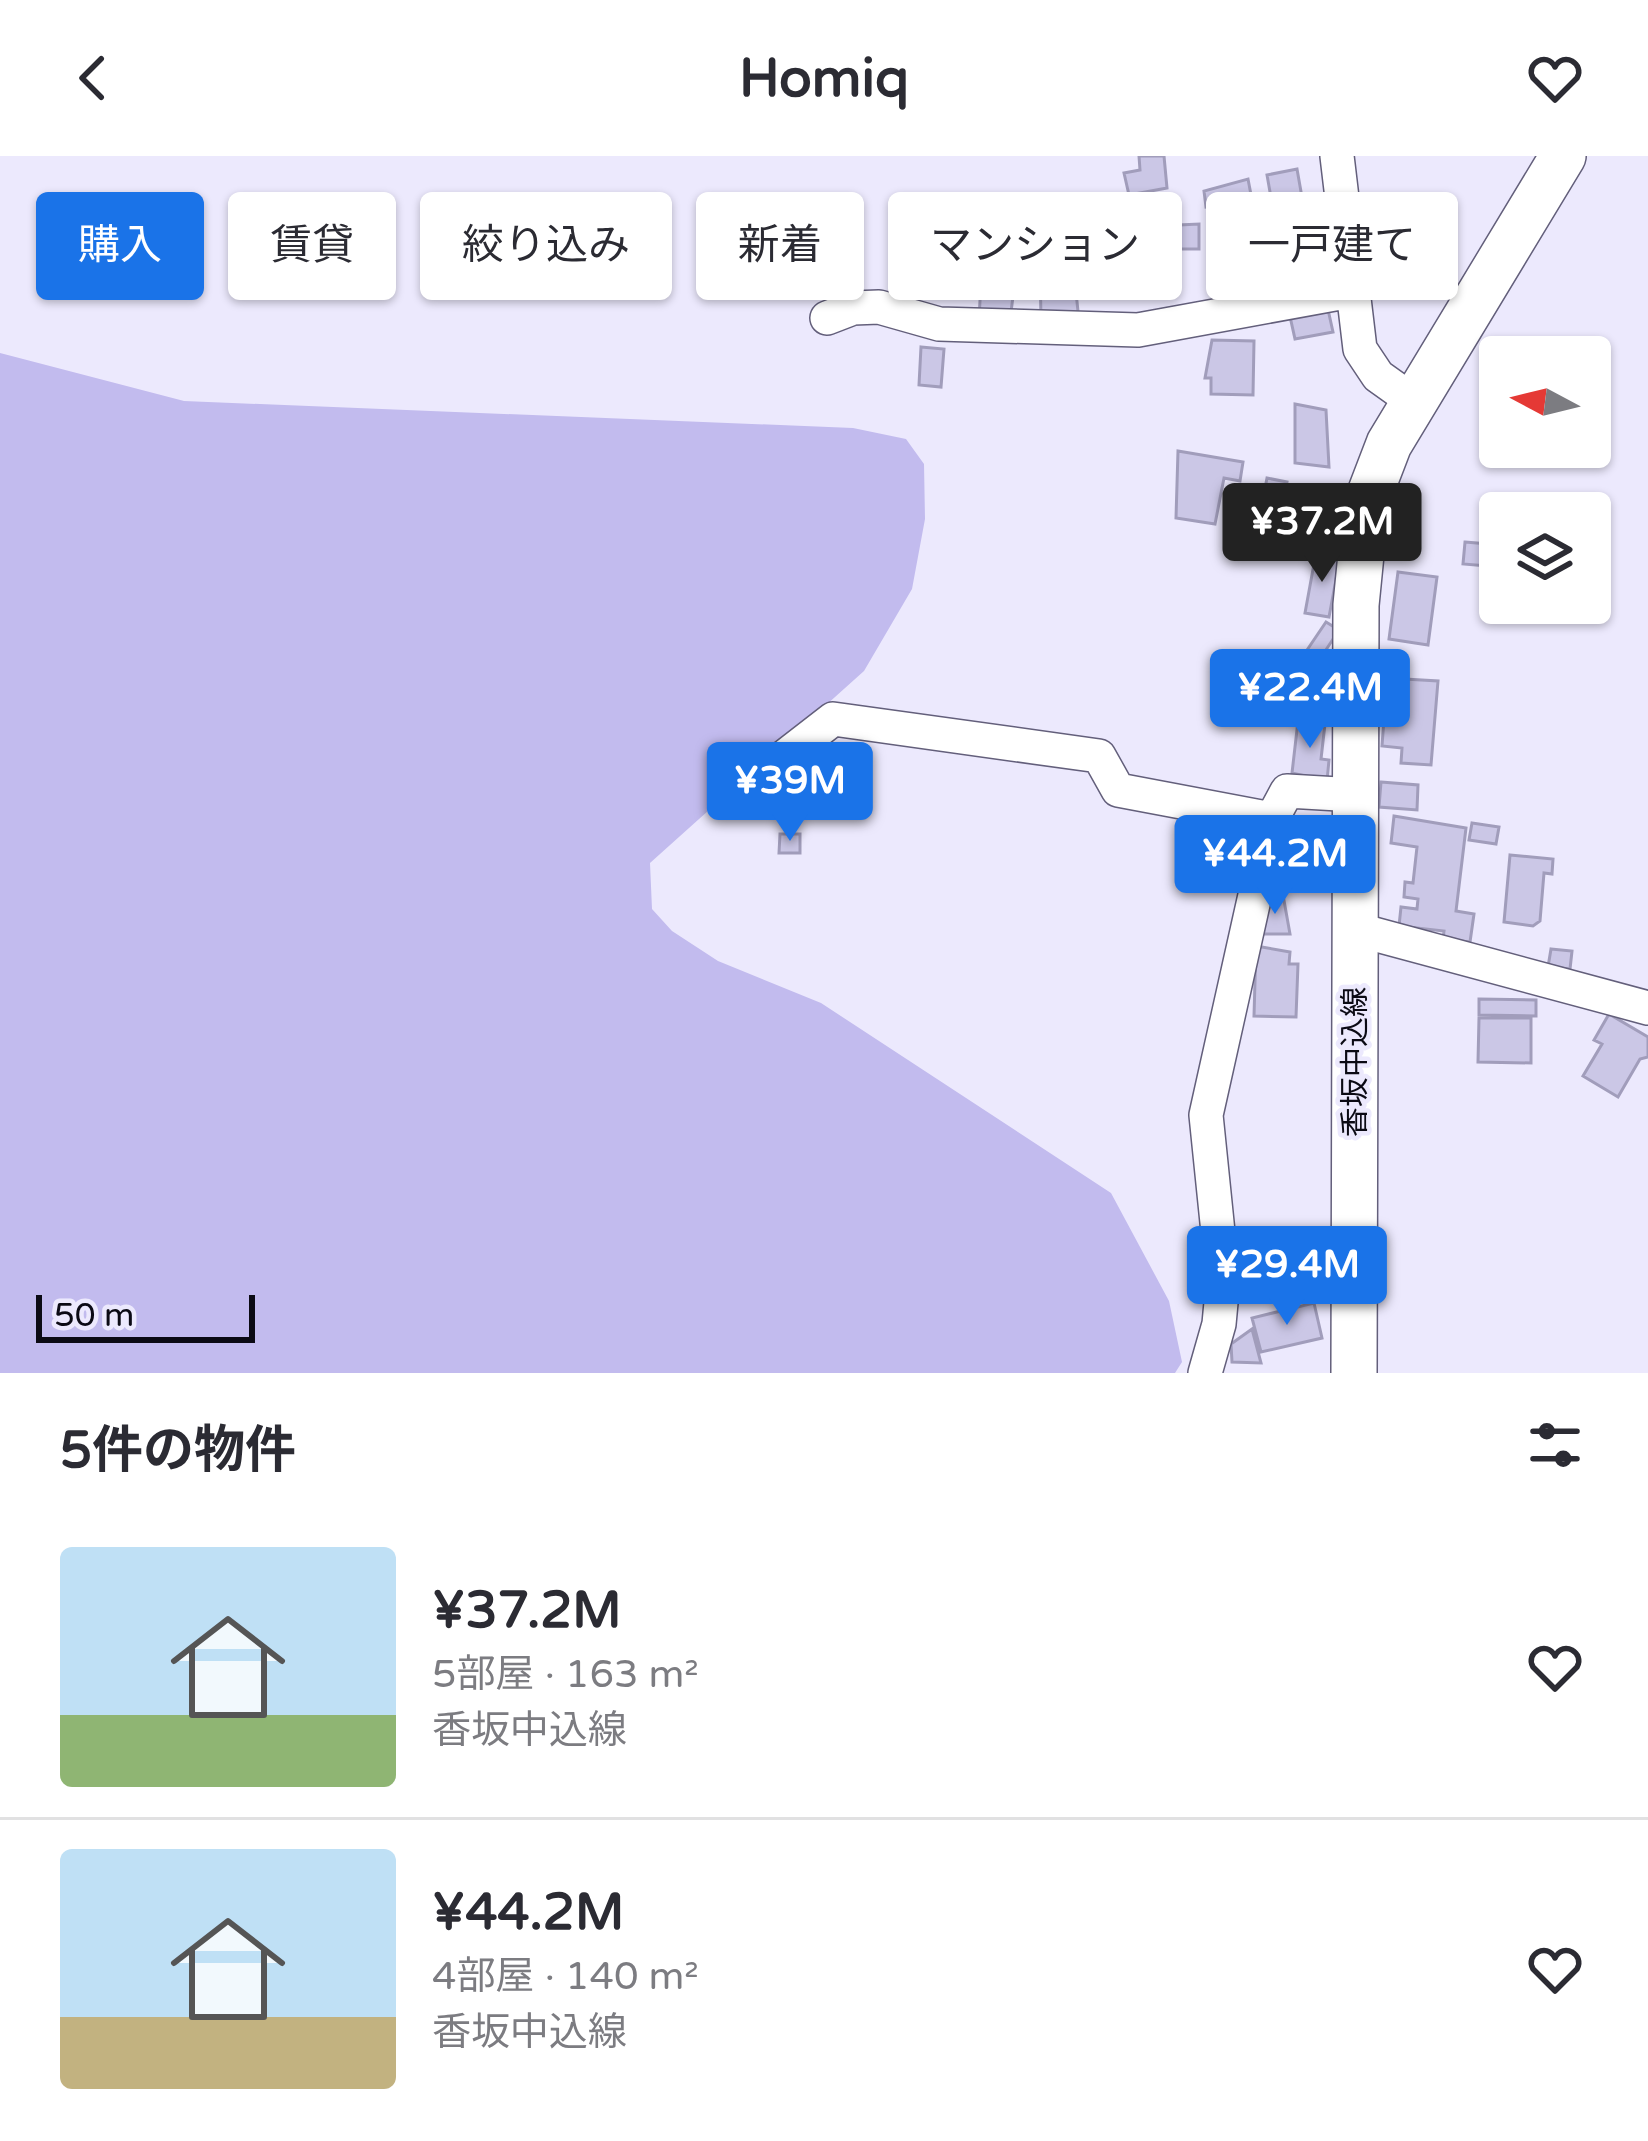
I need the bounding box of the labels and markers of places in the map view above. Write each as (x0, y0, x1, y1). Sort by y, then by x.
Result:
pin: ¥37.2M (1224, 483, 1420, 585)
pin: ¥22.4M (1212, 649, 1408, 751)
pin: ¥39M (719, 742, 861, 844)
pin: ¥44.2M (1177, 815, 1373, 917)
pin: ¥29.4M (1189, 1226, 1385, 1328)

